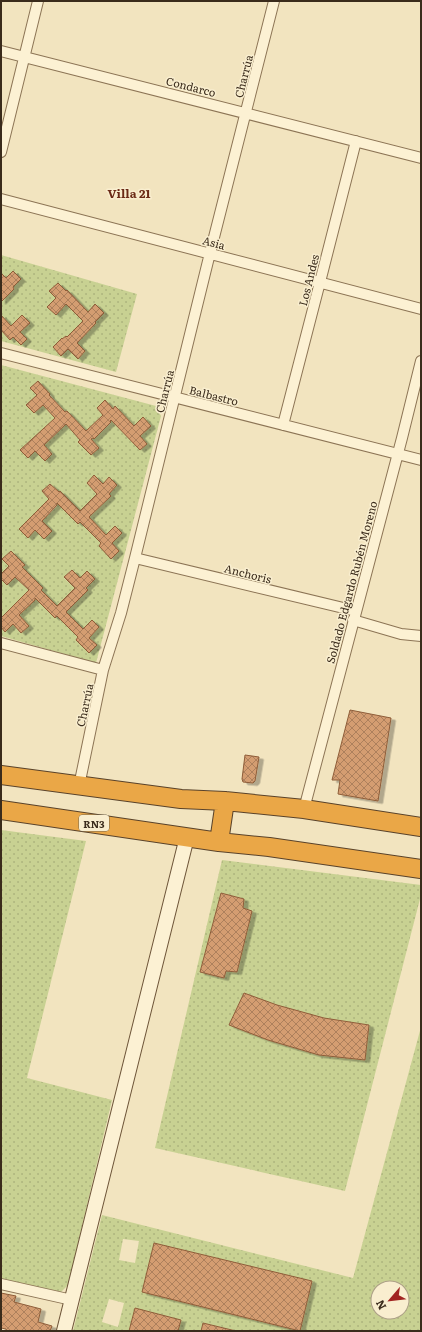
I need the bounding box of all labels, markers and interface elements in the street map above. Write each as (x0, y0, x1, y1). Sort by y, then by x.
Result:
street label: Charrúa (230, 53, 256, 99)
street label: Condarco (164, 72, 218, 100)
district label: Villa 21 (108, 184, 150, 202)
street label: Asia (201, 231, 227, 253)
street label: Los Andes (294, 252, 322, 307)
street label: Charrúa (151, 368, 177, 414)
street label: Balbastro (188, 381, 240, 409)
street label: Soldado Edgardo Rubén Moreno (322, 499, 380, 665)
street label: Anchoris (223, 559, 273, 587)
street label: Charrúa (72, 682, 96, 728)
road number: RN3 (79, 815, 109, 831)
north arrow (370, 1280, 410, 1320)
text: N (371, 1297, 390, 1313)

